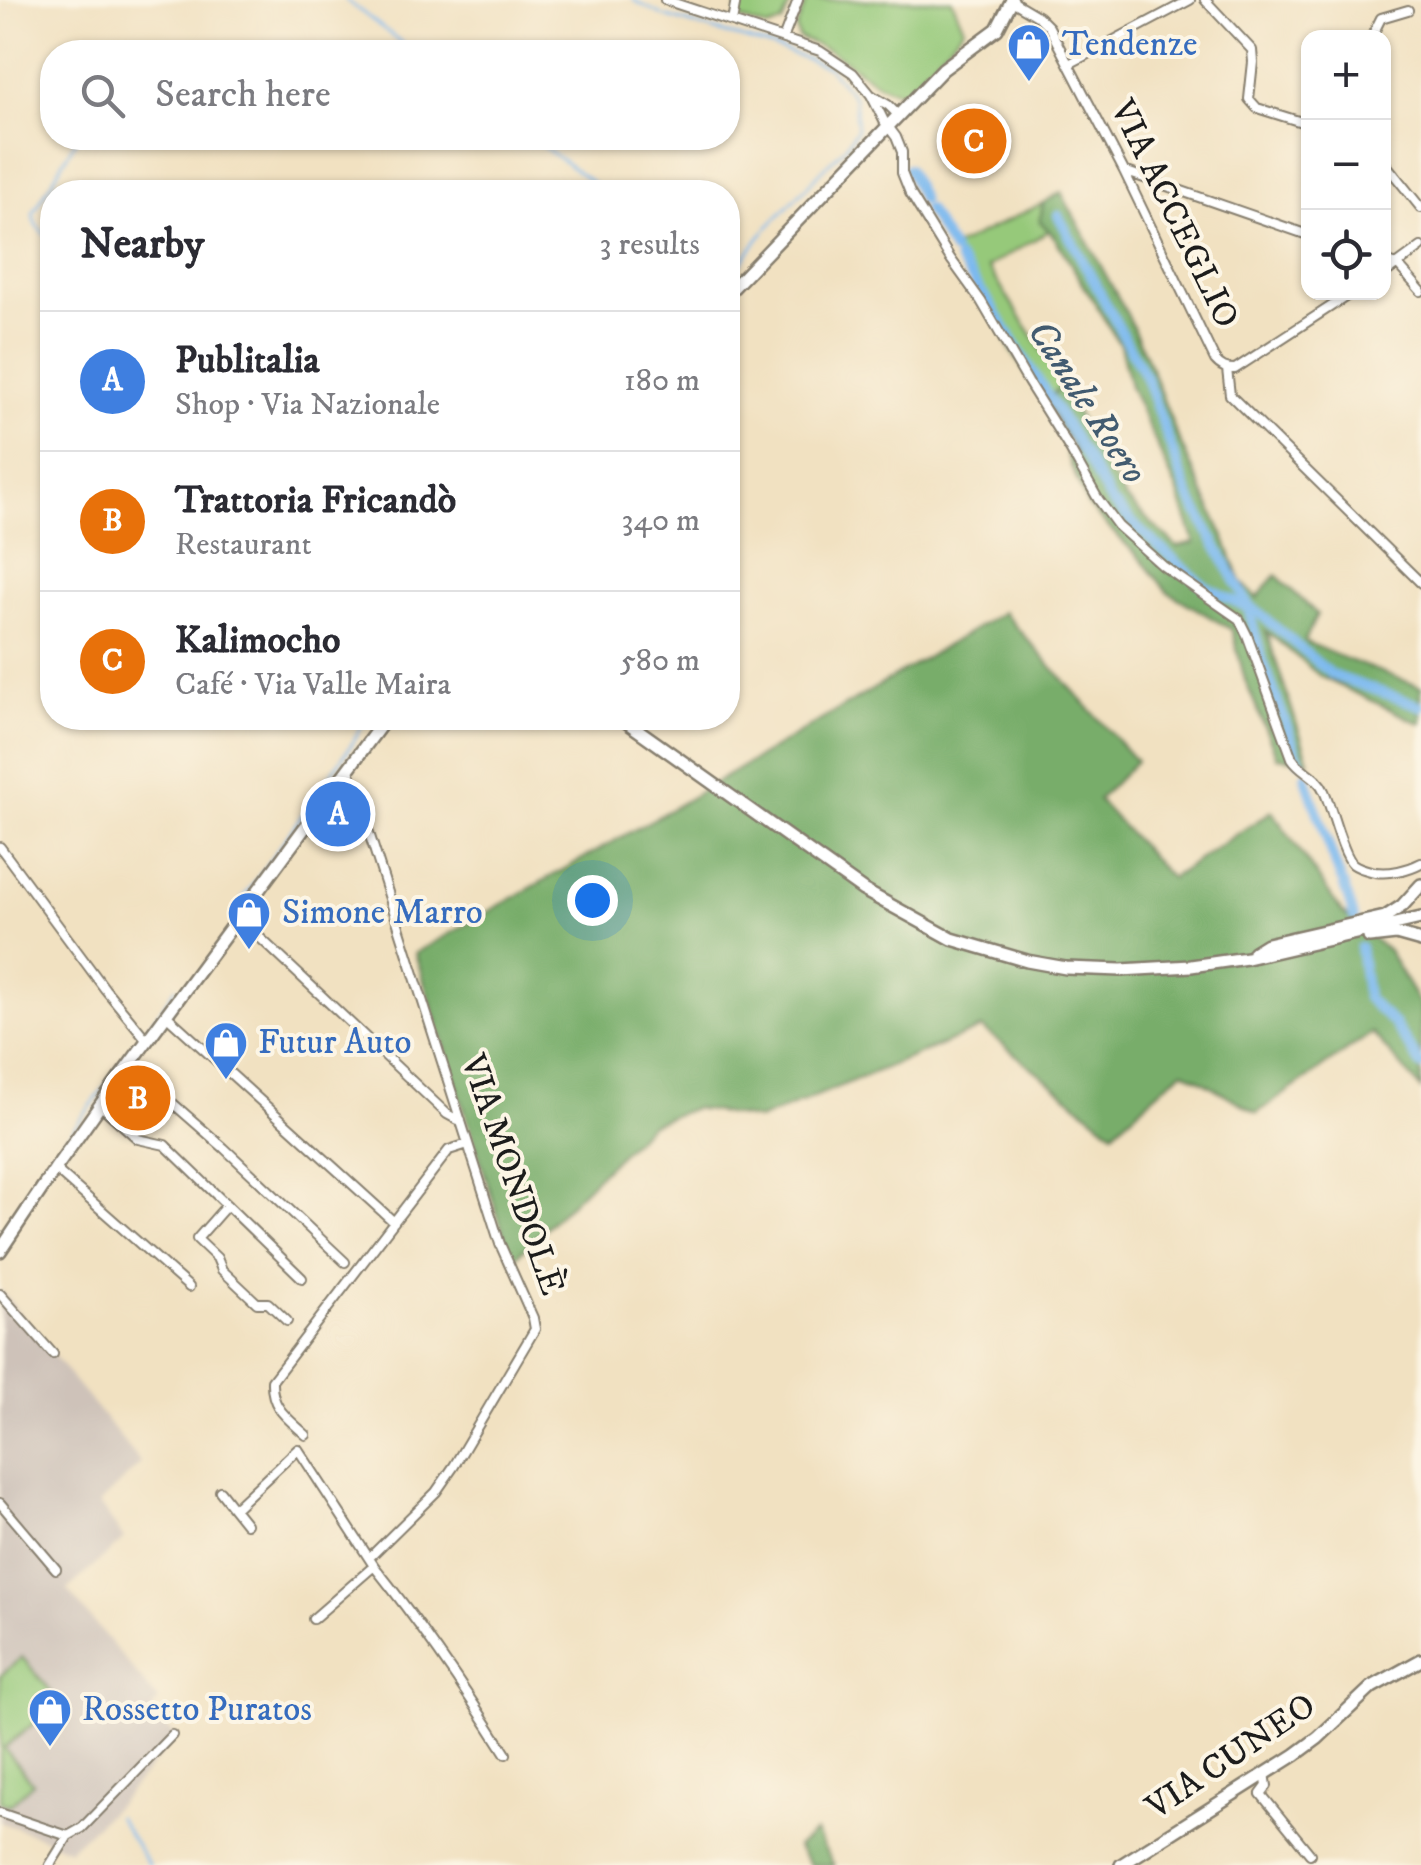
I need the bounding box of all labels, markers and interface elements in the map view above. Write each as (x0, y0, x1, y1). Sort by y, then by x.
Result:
shop icon: Tendenze (1006, 22, 1052, 83)
place label: Tendenze (1062, 23, 1198, 67)
map controls (1301, 30, 1391, 300)
button: + (1301, 30, 1391, 120)
search box (40, 40, 740, 150)
icon: search (75, 68, 130, 123)
text: Search here (155, 71, 331, 119)
street label: VIA ACCEGLIO (1099, 92, 1248, 335)
pin: C (942, 104, 1006, 178)
button: − (1301, 120, 1391, 210)
button: locate (1301, 210, 1391, 300)
text: Nearby (80, 219, 204, 271)
text: 3 results (599, 225, 700, 265)
water label: Canale Roero (1016, 311, 1158, 493)
text: Publitalia (175, 337, 320, 385)
text: A (102, 361, 123, 401)
text: 180 m (624, 361, 700, 401)
text: Shop · Via Nazionale (175, 385, 440, 425)
text: Trattoria Fricandò (175, 477, 456, 525)
text: B (102, 501, 123, 541)
text: 340 m (622, 501, 700, 541)
text: Restaurant (175, 525, 312, 565)
text: Kalimocho (175, 617, 341, 665)
text: C (102, 641, 123, 681)
text: 580 m (620, 641, 700, 681)
text: Café · Via Valle Maira (175, 665, 451, 705)
pin: A (306, 776, 370, 852)
your location (567, 875, 618, 926)
shop icon: Simone Marro (226, 890, 272, 951)
place label: Simone Marro (282, 891, 483, 935)
shop icon: Futur Auto (203, 1020, 249, 1081)
place label: Futur Auto (258, 1021, 411, 1065)
street label: VIA MONDOLÈ (450, 1048, 575, 1301)
pin: B (106, 1060, 170, 1136)
street label: VIA CUNEO (1137, 1684, 1324, 1830)
shop icon: Rossetto Puratos (27, 1687, 73, 1748)
place label: Rossetto Puratos (82, 1688, 312, 1732)

